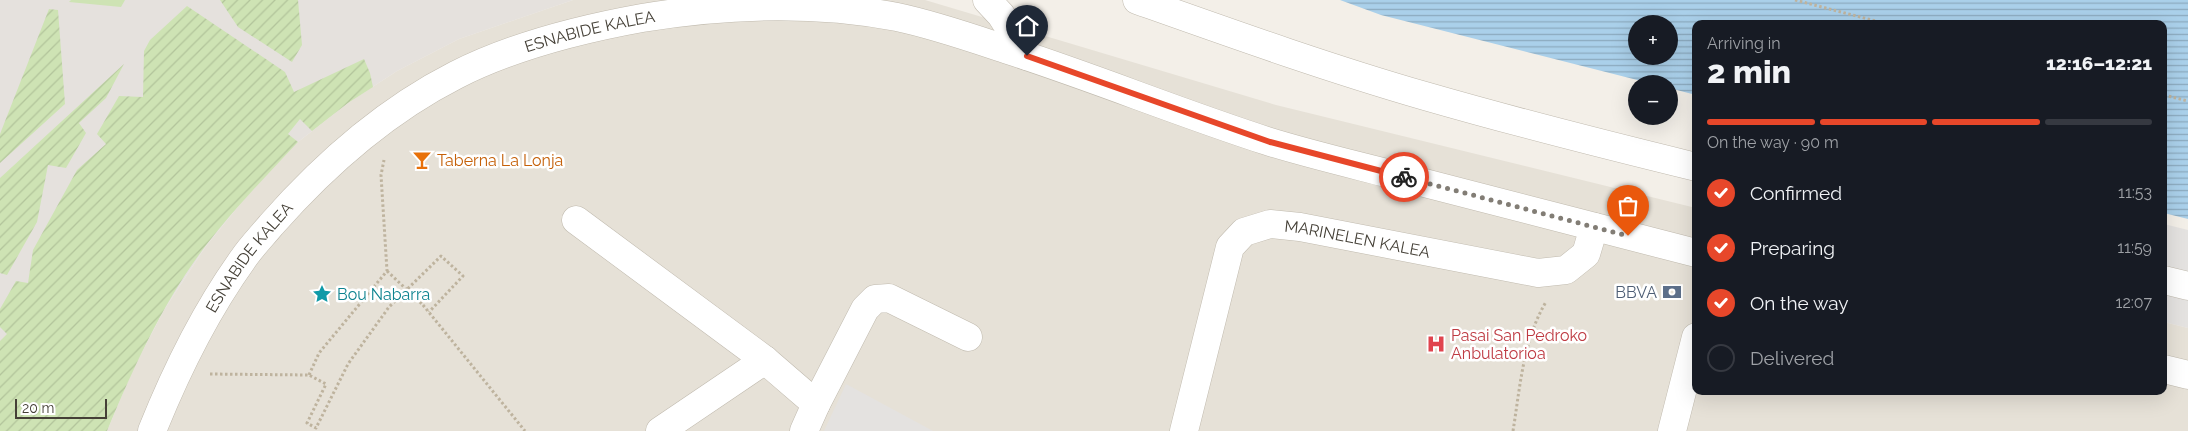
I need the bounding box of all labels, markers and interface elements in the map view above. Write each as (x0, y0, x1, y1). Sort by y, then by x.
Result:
pin (1006, 5, 1048, 56)
street label: ESNABIDE KALEA (522, 7, 656, 56)
icon: home (1013, 12, 1041, 40)
map controls (1628, 15, 1678, 125)
button: + (1628, 15, 1678, 65)
text: Arriving in (1707, 34, 1781, 53)
text: 12:16–12:21 (2046, 52, 2152, 74)
text: 2 min (1707, 53, 1791, 90)
button: − (1628, 75, 1678, 125)
text: On the way · 90 m (1707, 133, 1839, 152)
bar icon: Taberna La Lonja (411, 149, 433, 171)
place label: Taberna La Lonja (437, 151, 563, 170)
courier (1379, 152, 1429, 202)
icon: bike (1390, 163, 1418, 191)
icon: check (1707, 179, 1735, 207)
text: Confirmed (1750, 182, 1842, 204)
text: 11:53 (2118, 183, 2152, 202)
pin (1607, 185, 1649, 236)
icon: bag (1614, 192, 1642, 220)
street label: ESNABIDE KALEA (202, 198, 297, 316)
street label: MARINELEN KALEA (1284, 217, 1432, 262)
icon: check (1707, 234, 1735, 262)
text: Preparing (1750, 237, 1835, 259)
text: 11:59 (2117, 238, 2152, 257)
bank icon: BBVA (1661, 281, 1683, 303)
place icon: Bou Nabarra (311, 283, 333, 305)
place label: BBVA (1615, 283, 1657, 302)
place label: Bou Nabarra (337, 285, 430, 304)
icon: check (1707, 289, 1735, 317)
text: On the way (1750, 292, 1849, 314)
text: 12:07 (2116, 293, 2152, 312)
place label: Pasai San Pedroko Anbulatorioa (1451, 326, 1587, 363)
hospital icon: Pasai San Pedroko Anbulatorioa (1425, 333, 1447, 355)
text: Delivered (1750, 347, 1834, 369)
scale bar (15, 396, 108, 419)
text: 20 m (22, 400, 54, 416)

